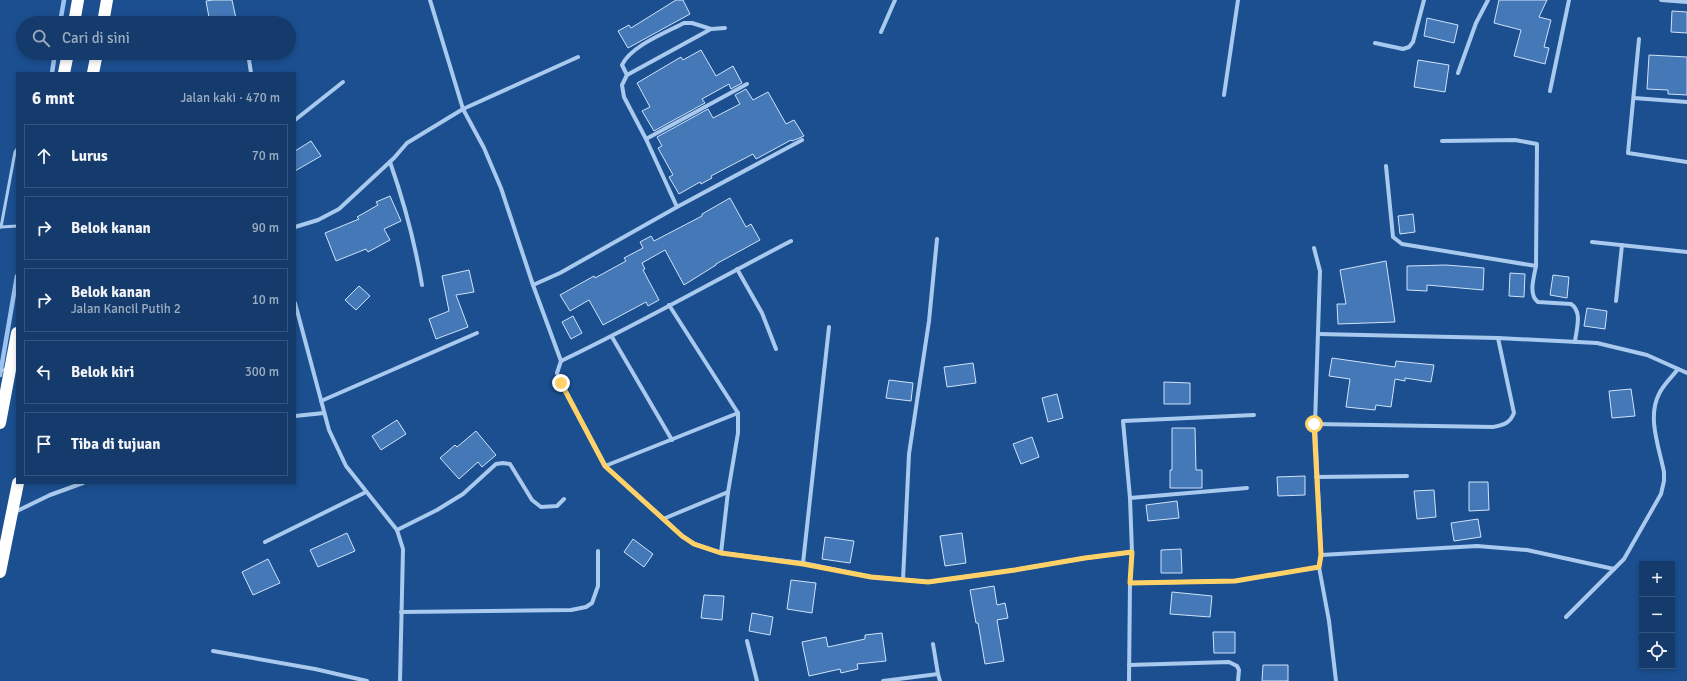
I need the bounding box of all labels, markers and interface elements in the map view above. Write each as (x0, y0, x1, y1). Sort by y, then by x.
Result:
search box (16, 16, 296, 60)
icon: search (30, 27, 52, 49)
text: Cari di sini (62, 29, 130, 47)
text: 6 mnt (32, 88, 74, 109)
text: Jalan kaki · 470 m (181, 90, 280, 106)
icon: ahead (33, 145, 55, 167)
text: Lurus (71, 147, 108, 165)
text: 70 m (252, 148, 279, 164)
icon: right (33, 217, 55, 239)
text: Belok kanan (71, 219, 151, 237)
text: 90 m (252, 220, 279, 236)
text: Belok kanan (71, 283, 151, 301)
icon: right (33, 289, 55, 311)
text: 10 m (252, 292, 279, 308)
text: Jalan Kancil Putih 2 (71, 301, 181, 317)
icon: left (33, 361, 55, 383)
text: Belok kiri (71, 363, 134, 381)
text: 300 m (245, 364, 279, 380)
route end (552, 374, 570, 392)
route start (1305, 415, 1323, 433)
icon: arrive (33, 433, 55, 455)
text: Tiba di tujuan (71, 435, 161, 453)
map controls (1639, 561, 1675, 669)
button: + (1639, 561, 1675, 597)
button: − (1639, 597, 1675, 633)
button: locate (1639, 633, 1675, 669)

